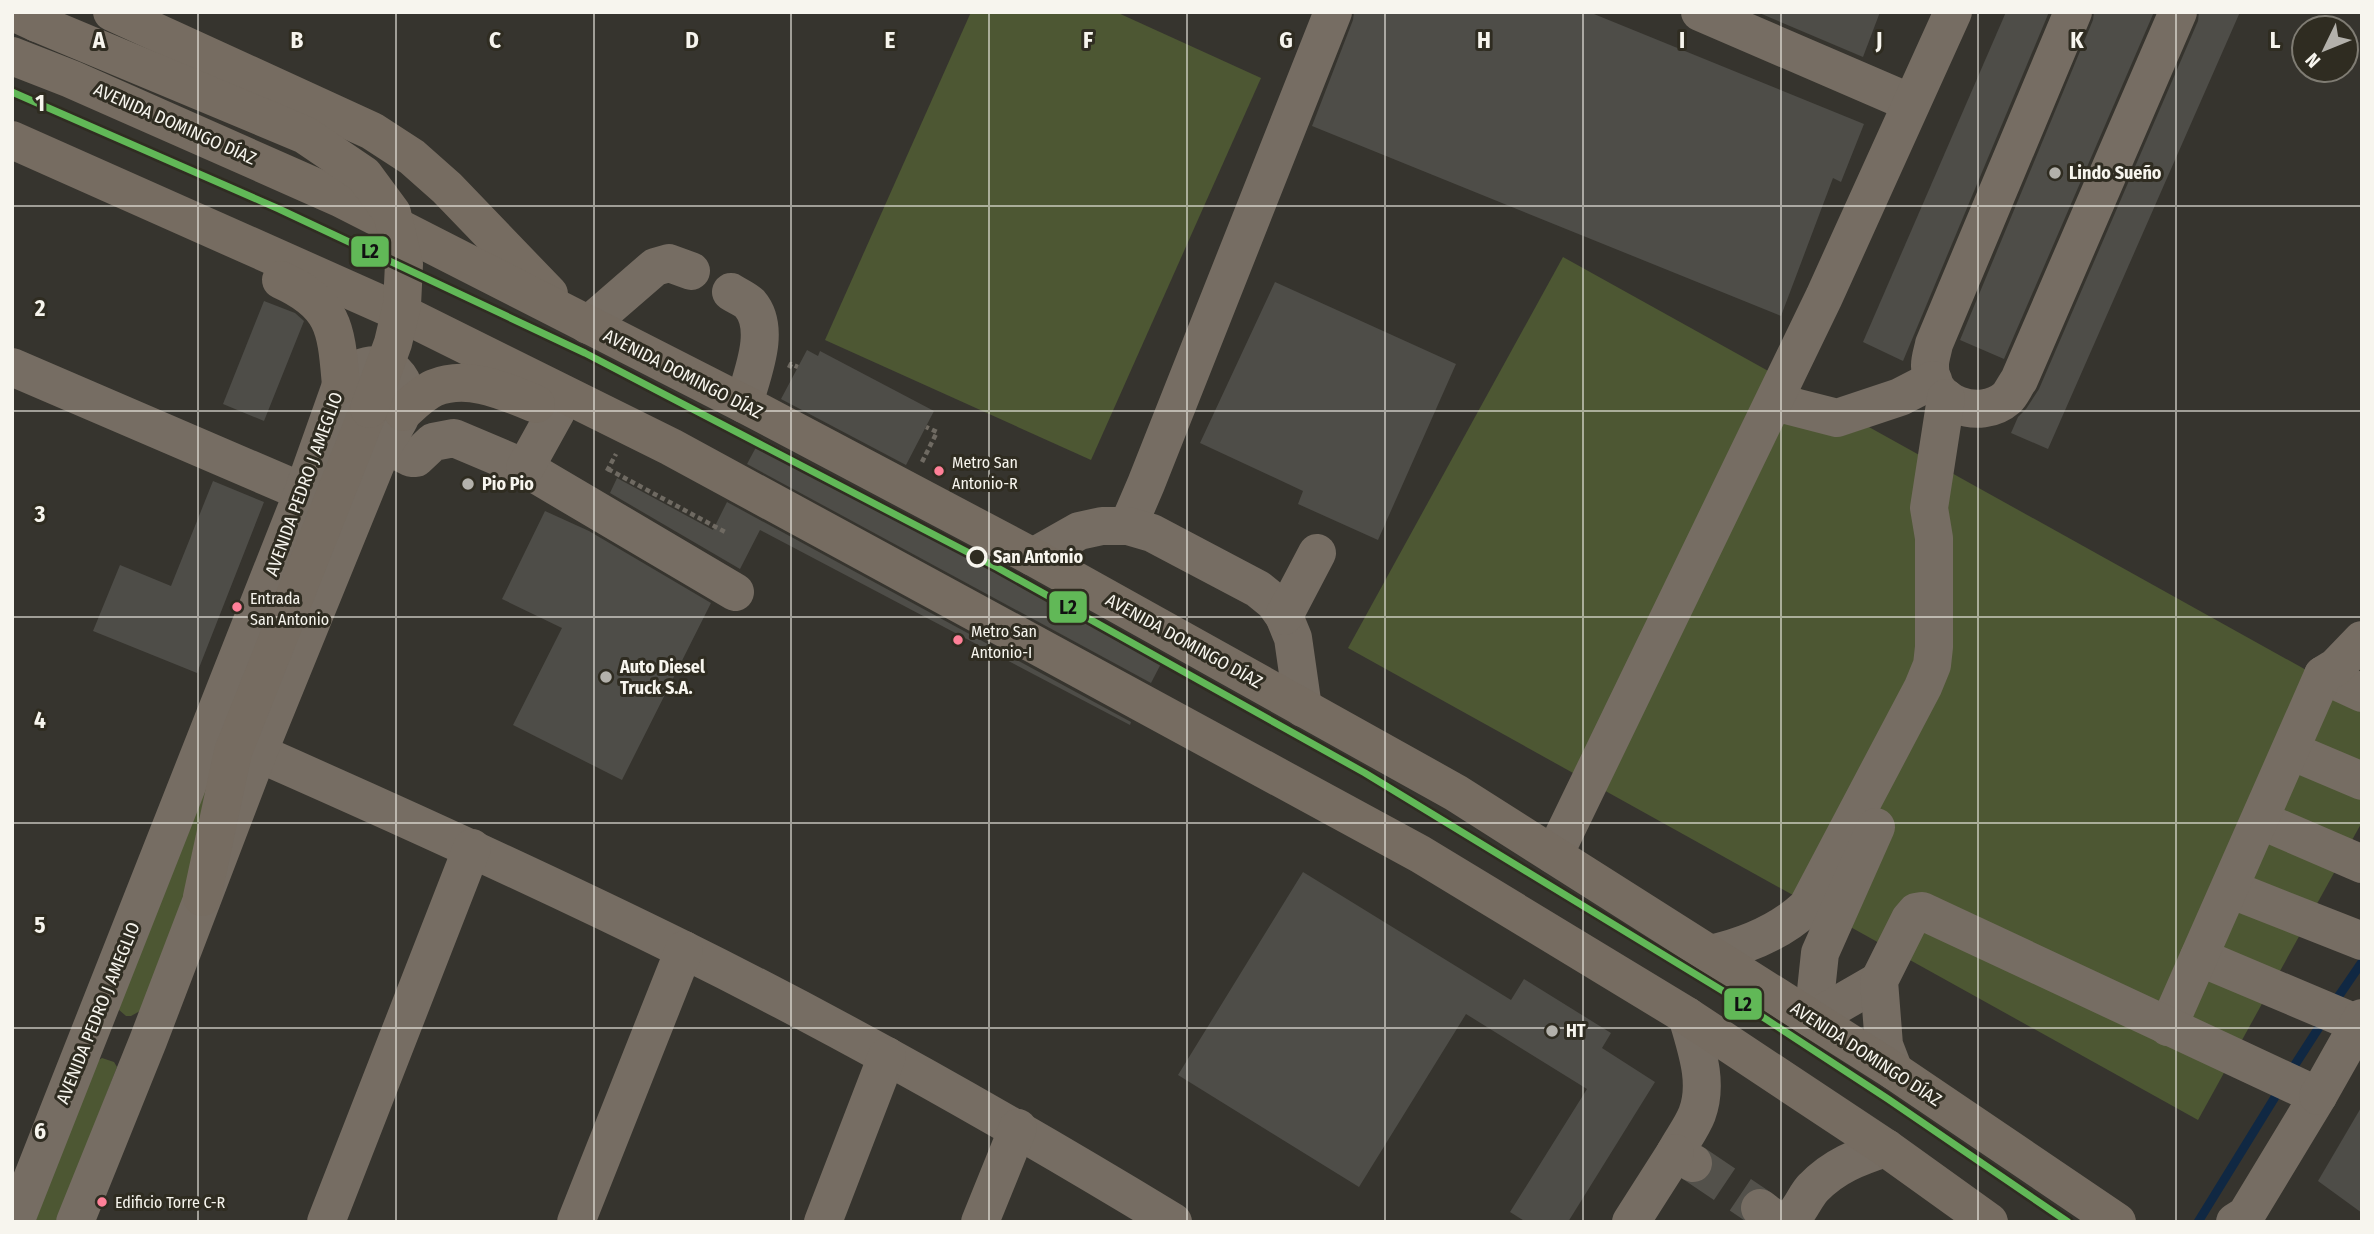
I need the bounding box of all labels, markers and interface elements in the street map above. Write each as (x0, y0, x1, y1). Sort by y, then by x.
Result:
north arrow (2290, 14, 2360, 84)
text: A (92, 26, 106, 54)
text: B (291, 26, 304, 54)
text: C (489, 26, 501, 54)
text: D (685, 26, 699, 54)
text: E (885, 26, 896, 54)
text: F (1083, 26, 1093, 54)
text: G (1279, 26, 1293, 54)
text: H (1477, 26, 1491, 54)
text: I (1679, 26, 1685, 54)
text: J (1875, 26, 1882, 54)
text: K (2070, 26, 2084, 54)
text: L (2270, 26, 2281, 54)
text: N (2301, 48, 2325, 72)
street label: AVENIDA DOMINGO DÍAZ (90, 77, 260, 170)
text: 1 (35, 89, 45, 117)
place label: Lindo Sueño (2069, 162, 2162, 184)
marker: Lindo Sueño (2047, 165, 2063, 181)
line badge: L2 (350, 235, 390, 268)
text: L2 (361, 240, 379, 263)
text: 2 (34, 294, 46, 322)
street label: AVENIDA DOMINGO DÍAZ (600, 323, 767, 424)
street label: AVENIDA PEDRO J AMEGLIO (261, 389, 347, 579)
place label: Metro San Antonio-R (952, 453, 1018, 493)
marker: Metro San Antonio-R (932, 464, 946, 478)
place label: Pio Pio (482, 473, 534, 495)
marker: Pio Pio (460, 476, 476, 492)
text: 3 (34, 500, 46, 528)
place label: San Antonio (993, 546, 1083, 568)
marker: San Antonio (967, 547, 987, 567)
street label: AVENIDA DOMINGO DÍAZ (1102, 588, 1267, 693)
place label: Entrada San Antonio (250, 589, 329, 629)
line badge: L2 (1048, 590, 1088, 624)
text: L2 (1059, 596, 1077, 619)
marker: Entrada San Antonio (230, 600, 244, 614)
place label: Metro San Antonio-I (971, 622, 1037, 662)
marker: Metro San Antonio-I (951, 633, 965, 647)
place label: Auto Diesel Truck S.A. (619, 656, 705, 699)
marker: Auto Diesel Truck S.A. (598, 669, 614, 685)
text: 4 (34, 706, 46, 734)
text: 5 (34, 911, 46, 939)
street label: AVENIDA PEDRO J AMEGLIO (51, 919, 145, 1107)
line badge: L2 (1723, 987, 1763, 1021)
text: L2 (1734, 993, 1752, 1016)
street label: AVENIDA DOMINGO DÍAZ (1786, 996, 1946, 1111)
place label: HT (1566, 1020, 1586, 1042)
marker: HT (1544, 1023, 1560, 1039)
text: 6 (34, 1117, 46, 1145)
place label: Edificio Torre C-R (115, 1193, 226, 1212)
marker: Edificio Torre C-R (95, 1195, 109, 1209)

